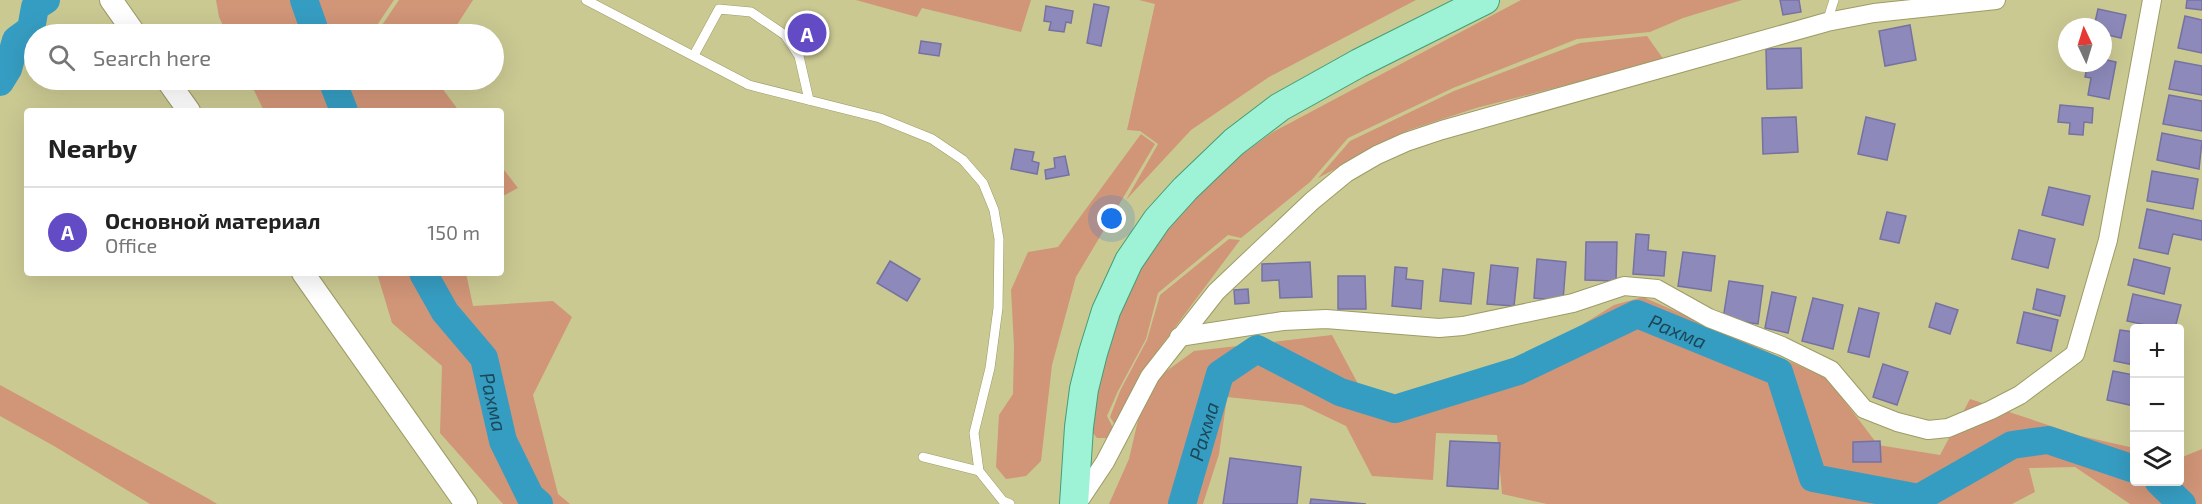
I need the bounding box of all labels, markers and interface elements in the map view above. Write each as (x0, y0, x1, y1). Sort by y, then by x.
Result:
pin: A (788, 10, 826, 56)
north arrow (2058, 18, 2112, 72)
search box (24, 24, 504, 90)
icon: search (45, 41, 78, 74)
text: Search here (93, 44, 211, 70)
text: Nearby (48, 132, 137, 163)
your location (1097, 204, 1126, 233)
text: Основной материал (105, 207, 321, 233)
text: A (61, 220, 74, 244)
text: 150 m (427, 220, 480, 244)
text: Office (105, 233, 157, 257)
water label: Рахма (1645, 308, 1710, 353)
map controls (2130, 324, 2184, 486)
button: + (2130, 324, 2184, 378)
water label: Рахма (476, 370, 512, 434)
button: − (2130, 378, 2184, 432)
water label: Рахма (1183, 399, 1223, 463)
button: layers (2130, 432, 2184, 486)

